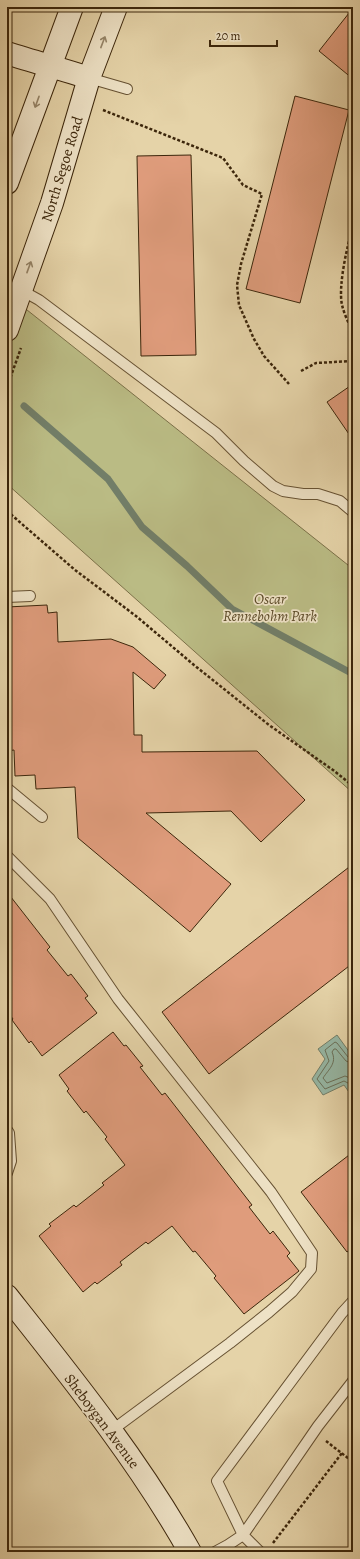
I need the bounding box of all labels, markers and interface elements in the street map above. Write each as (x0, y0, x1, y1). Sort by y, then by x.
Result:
scale bar (210, 22, 277, 48)
text: 20 m (216, 28, 240, 44)
one-way arrow (99, 37, 107, 49)
one-way arrow (33, 95, 41, 107)
street label: North Segoe Road (36, 113, 88, 224)
one-way arrow (26, 262, 34, 274)
park label: Oscar Rennebohm Park (223, 589, 317, 626)
street label: Sheboygan Avenue (60, 1369, 144, 1473)

